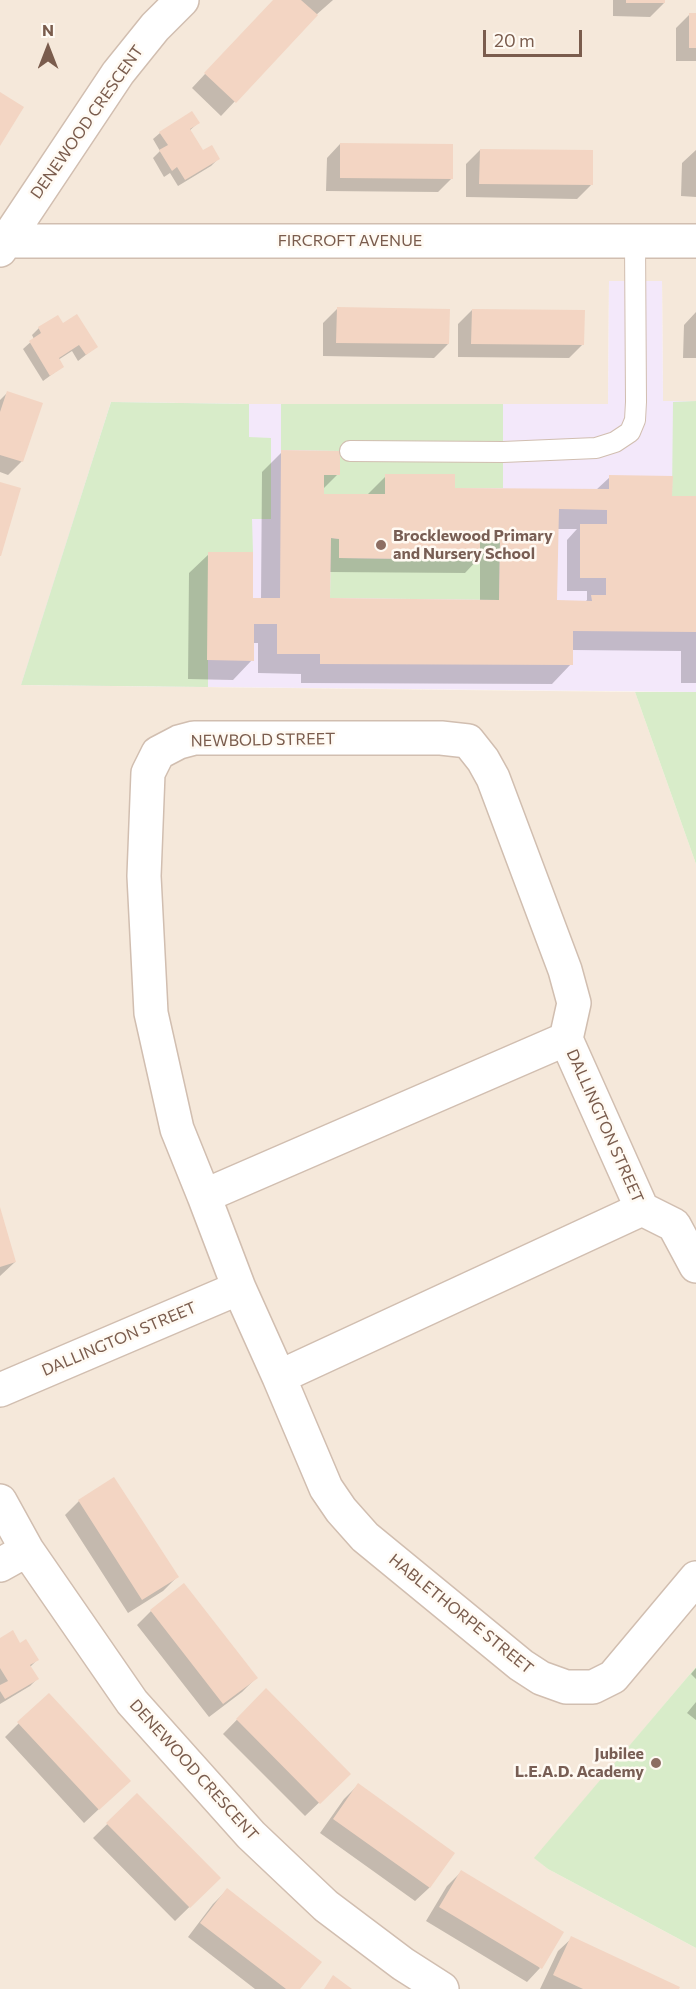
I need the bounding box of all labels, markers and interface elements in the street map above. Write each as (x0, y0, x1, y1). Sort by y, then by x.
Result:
north arrow (18, 18, 78, 78)
scale bar (486, 18, 585, 56)
text: N (42, 20, 54, 39)
text: 20 m (494, 29, 535, 51)
street label: DENEWOOD CRESCENT (27, 41, 147, 203)
street label: FIRCROFT AVENUE (278, 231, 422, 251)
place label: Brocklewood Primary and Nursery School (393, 526, 553, 564)
marker: Brocklewood Primary and Nursery School (374, 538, 388, 552)
street label: NEWBOLD STREET (190, 729, 336, 751)
street label: DALLINGTON STREET (562, 1046, 648, 1206)
street label: DALLINGTON STREET (39, 1298, 199, 1380)
street label: HABLETHORPE STREET (385, 1550, 537, 1678)
street label: DENEWOOD CRESCENT (126, 1696, 262, 1844)
place label: Jubilee L.E.A.D. Academy (515, 1744, 644, 1782)
marker: Jubilee L.E.A.D. Academy (649, 1756, 663, 1770)

